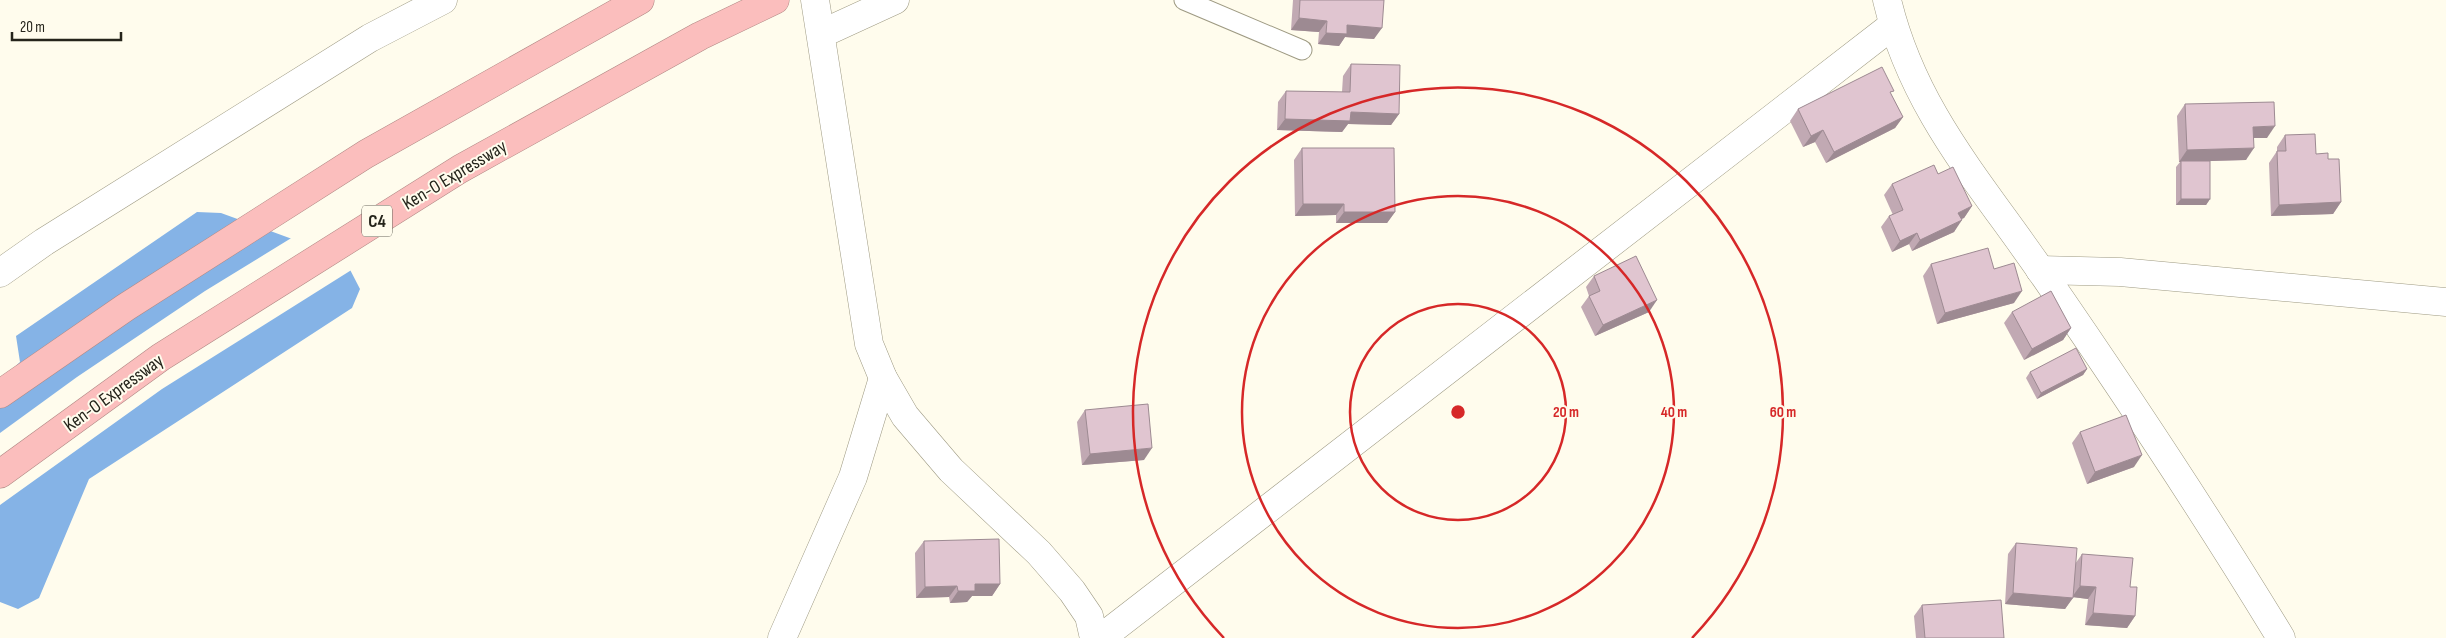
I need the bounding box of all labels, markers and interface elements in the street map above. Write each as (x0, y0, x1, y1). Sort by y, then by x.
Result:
scale bar (12, 10, 121, 42)
text: 20 m (20, 18, 45, 37)
street label: Ken-O Expressway (399, 135, 512, 215)
road number: C4 (362, 206, 392, 237)
street label: Ken-O Expressway (60, 349, 169, 437)
centre of rings (1449, 403, 1467, 421)
text: 20 m (1553, 403, 1579, 422)
text: 40 m (1661, 403, 1687, 422)
text: 60 m (1770, 403, 1796, 422)

